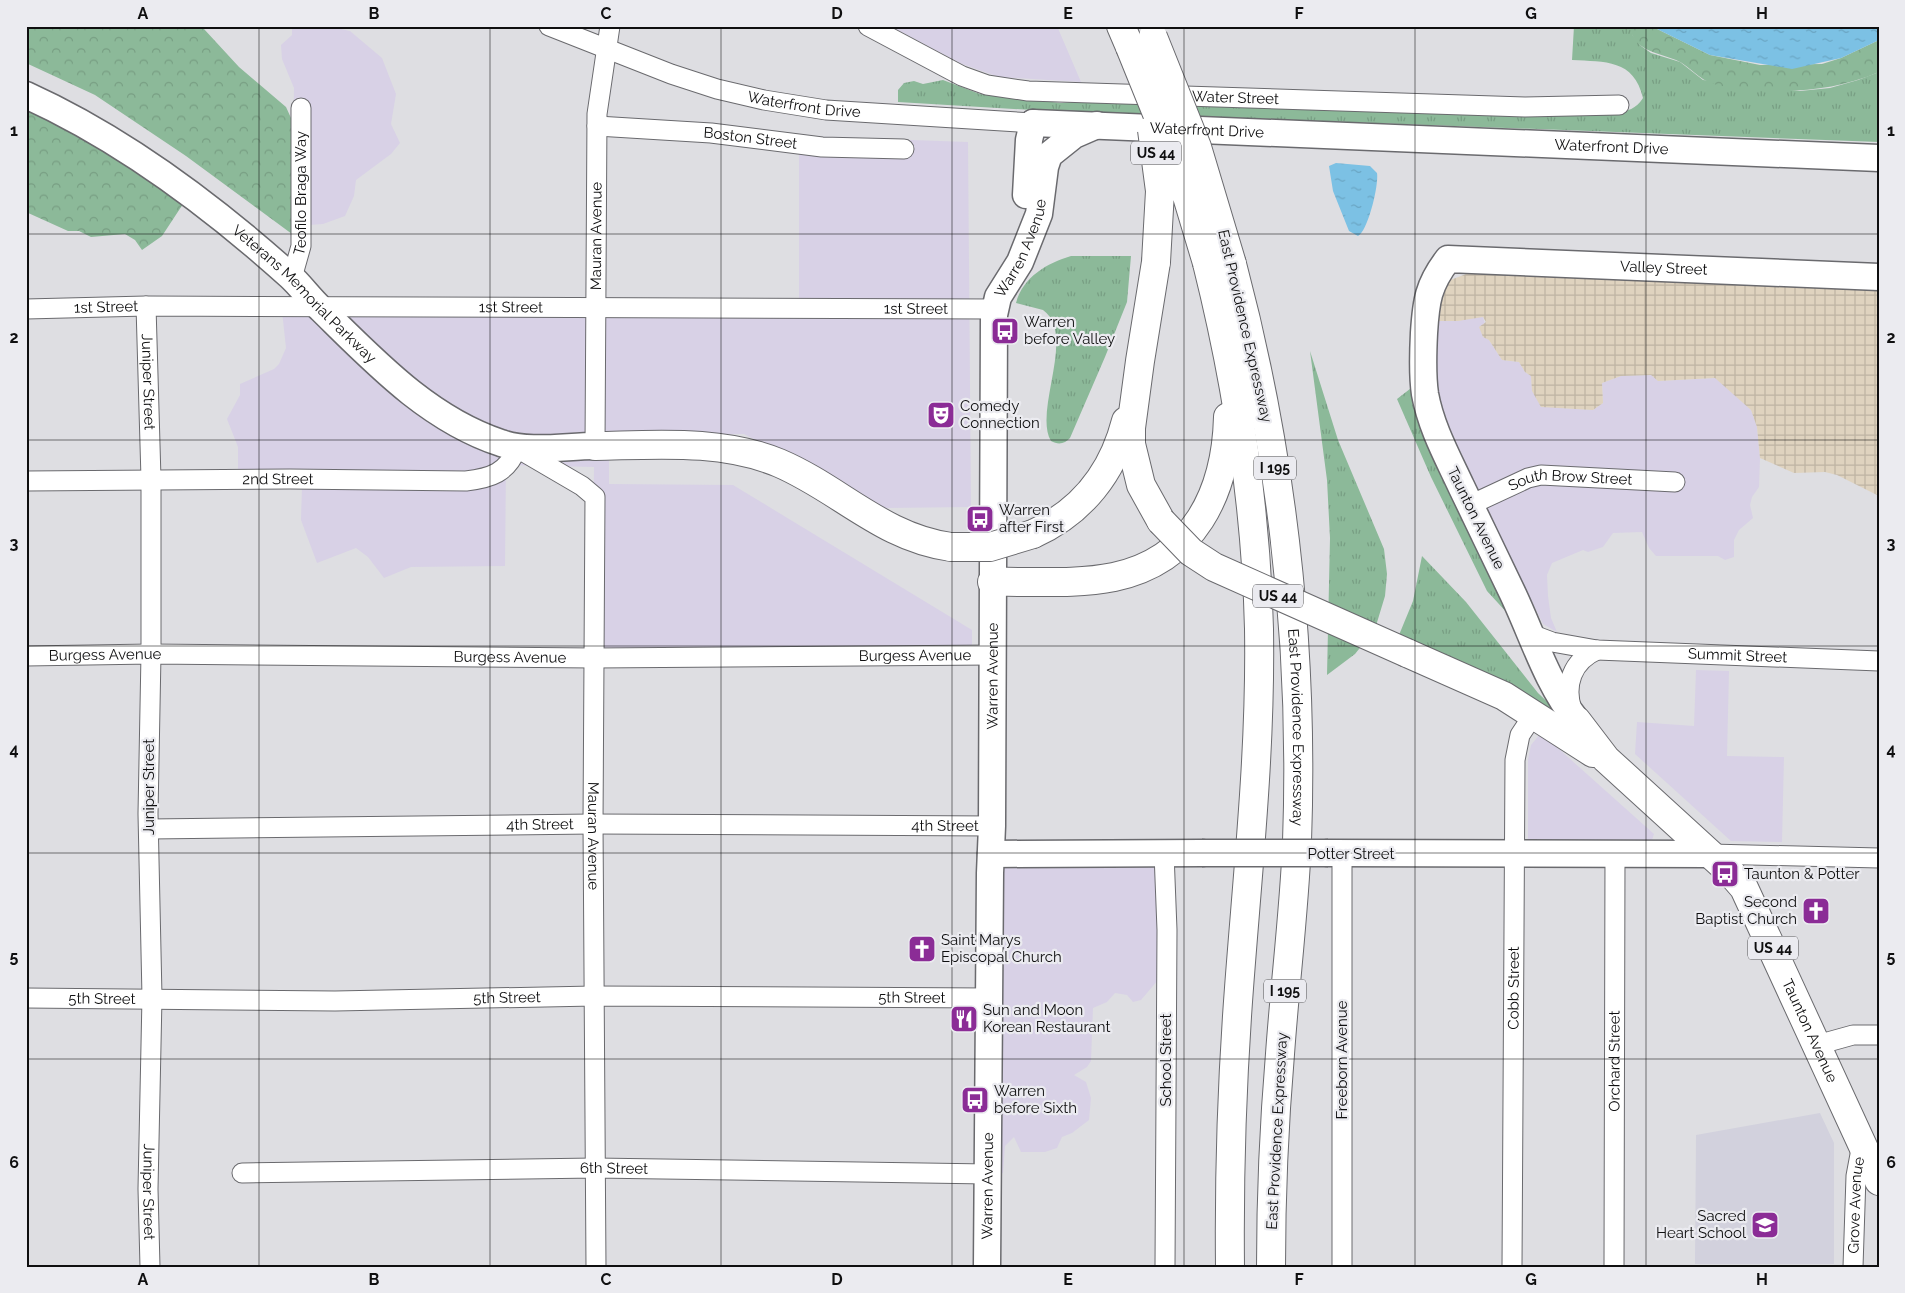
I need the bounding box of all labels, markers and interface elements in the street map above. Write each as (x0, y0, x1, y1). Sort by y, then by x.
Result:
text: A (138, 4, 149, 23)
text: B (369, 4, 380, 23)
text: C (601, 4, 612, 23)
text: D (831, 4, 843, 23)
text: E (1063, 4, 1073, 23)
text: F (1294, 4, 1304, 23)
text: G (1525, 4, 1537, 23)
text: H (1756, 4, 1768, 23)
street label: Waterfront Drive (745, 87, 861, 121)
street label: Water Street (1192, 87, 1279, 108)
street label: Waterfront Drive (1149, 119, 1265, 142)
text: 1 (10, 121, 18, 140)
text: 1 (1887, 121, 1895, 140)
street label: Boston Street (703, 124, 798, 153)
street label: Teofilo Braga Way (290, 131, 310, 258)
street label: Waterfront Drive (1554, 136, 1669, 158)
road number: US 44 (1131, 142, 1181, 164)
street label: Mauran Avenue (587, 182, 606, 290)
street label: Warren Avenue (991, 198, 1050, 301)
street label: Veterans Memorial Parkway (228, 221, 380, 367)
street label: East Providence Expressway (1214, 228, 1276, 424)
street label: Valley Street (1620, 257, 1708, 279)
street label: 1st Street (74, 297, 138, 317)
street label: 1st Street (479, 298, 543, 316)
street label: 1st Street (884, 300, 948, 318)
place label: Warren before Valley (1024, 313, 1115, 348)
bus stop icon: Warren before Valley (990, 316, 1020, 346)
text: 2 (9, 328, 19, 347)
text: 2 (1886, 328, 1896, 347)
street label: Juniper Street (138, 333, 159, 430)
place label: Comedy Connection (960, 397, 1040, 432)
theatre icon: Comedy Connection (926, 400, 956, 430)
road number: I 195 (1254, 456, 1296, 479)
street label: Taunton Avenue (1443, 464, 1509, 572)
street label: South Brow Street (1505, 466, 1633, 495)
street label: 2nd Street (242, 470, 314, 488)
place label: Warren after First (999, 501, 1064, 536)
bus stop icon: Warren after First (965, 504, 995, 534)
text: 3 (10, 534, 19, 553)
text: 3 (1887, 534, 1896, 553)
road number: US 44 (1253, 584, 1303, 608)
street label: Warren Avenue (983, 622, 1002, 730)
street label: East Providence Expressway (1284, 628, 1307, 826)
street label: Burgess Avenue (49, 645, 162, 665)
street label: Summit Street (1688, 645, 1788, 666)
street label: Burgess Avenue (859, 646, 972, 665)
street label: Burgess Avenue (454, 648, 567, 667)
street label: Juniper Street (140, 739, 158, 835)
text: 4 (9, 740, 19, 759)
text: 4 (1886, 740, 1896, 759)
street label: Mauran Avenue (584, 782, 602, 890)
street label: 4th Street (506, 815, 574, 834)
street label: 4th Street (911, 817, 979, 835)
street label: Potter Street (1307, 845, 1395, 863)
bus stop icon: Taunton & Potter (1710, 859, 1740, 889)
place label: Taunton & Potter (1744, 865, 1860, 883)
place label: Second Baptist Church (1695, 893, 1797, 928)
church icon: Second Baptist Church (1801, 896, 1831, 926)
place label: Saint Marys Episcopal Church (941, 931, 1062, 966)
church icon: Saint Marys Episcopal Church (907, 934, 937, 964)
road number: US 44 (1748, 936, 1798, 960)
street label: Cobb Street (1504, 946, 1523, 1030)
text: 5 (10, 947, 19, 966)
text: 5 (1887, 947, 1896, 966)
street label: Taunton Avenue (1778, 976, 1841, 1086)
road number: I 195 (1264, 979, 1306, 1002)
street label: 5th Street (473, 988, 541, 1007)
street label: 5th Street (878, 988, 946, 1007)
street label: 5th Street (68, 989, 136, 1008)
street label: Freeborn Avenue (1333, 1000, 1351, 1120)
place label: Sun and Moon Korean Restaurant (983, 1001, 1111, 1036)
restaurant icon: Sun and Moon Korean Restaurant (949, 1004, 979, 1034)
street label: Orchard Street (1605, 1010, 1624, 1112)
street label: School Street (1157, 1014, 1175, 1106)
street label: East Providence Expressway (1263, 1032, 1291, 1230)
place label: Warren before Sixth (994, 1082, 1077, 1117)
bus stop icon: Warren before Sixth (960, 1085, 990, 1115)
street label: Warren Avenue (978, 1132, 997, 1240)
street label: Juniper Street (139, 1143, 158, 1240)
text: 6 (9, 1153, 19, 1172)
text: 6 (1886, 1153, 1896, 1172)
street label: Grove Avenue (1844, 1155, 1868, 1254)
street label: 6th Street (580, 1159, 648, 1178)
place label: Sacred Heart School (1656, 1207, 1747, 1242)
school or university icon: Sacred Heart School (1750, 1210, 1780, 1240)
text: A (138, 1270, 149, 1289)
text: B (369, 1270, 380, 1289)
text: C (601, 1270, 612, 1289)
text: D (831, 1270, 843, 1289)
text: E (1063, 1270, 1073, 1289)
text: F (1294, 1270, 1304, 1289)
text: G (1525, 1270, 1537, 1289)
text: H (1756, 1270, 1768, 1289)

